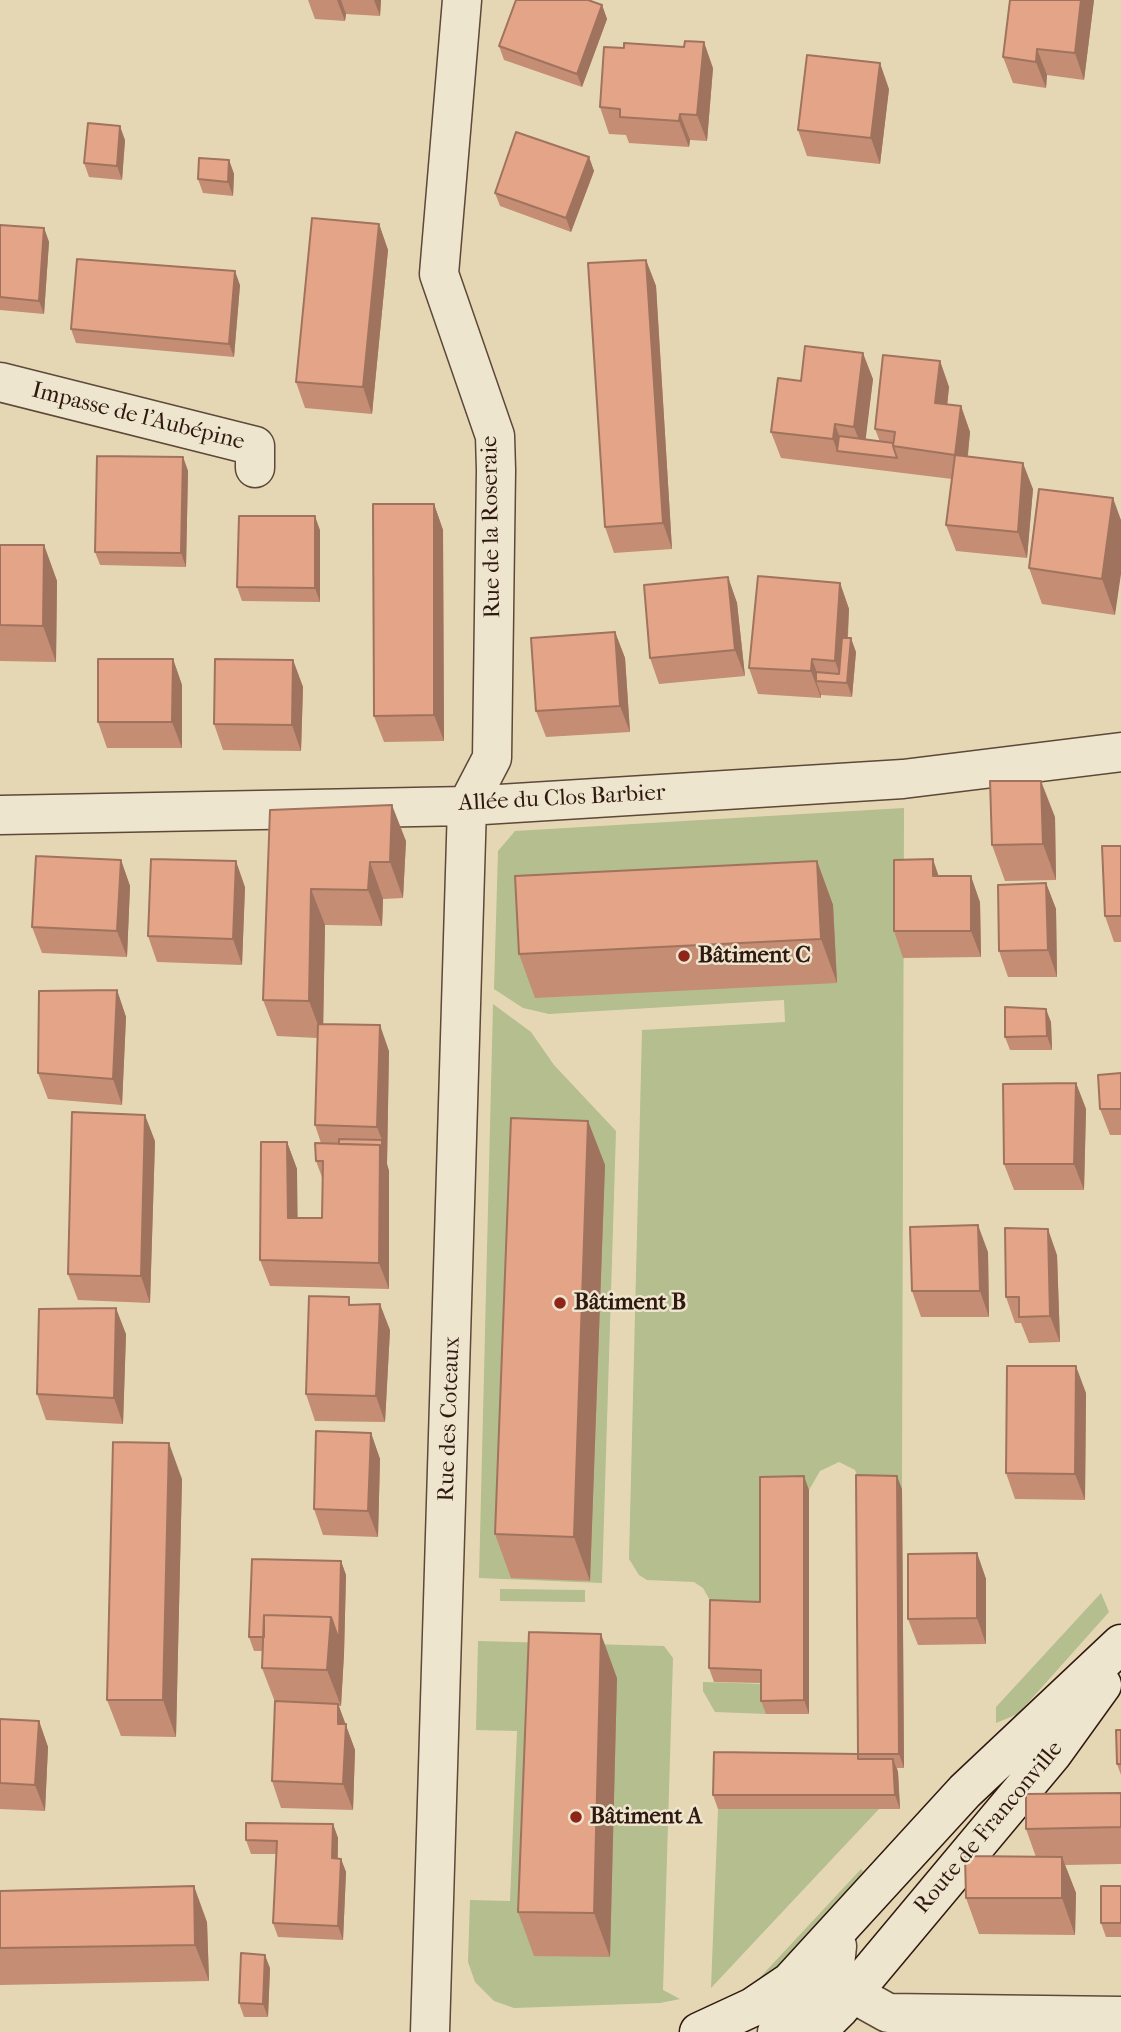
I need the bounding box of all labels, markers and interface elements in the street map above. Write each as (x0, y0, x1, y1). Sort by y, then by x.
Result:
street label: Impasse de l'Aubépine (29, 377, 247, 457)
street label: Rue de la Roseraie (477, 435, 507, 619)
street label: Allée du Clos Barbier (458, 780, 666, 818)
place label: Bâtiment C (698, 942, 811, 970)
marker: Bâtiment C (676, 948, 692, 964)
place label: Bâtiment B (574, 1289, 686, 1317)
marker: Bâtiment B (552, 1295, 568, 1311)
street label: Rue des Coteaux (433, 1336, 467, 1502)
street label: Route de Franconville (909, 1736, 1069, 1920)
place label: Bâtiment A (590, 1803, 702, 1831)
marker: Bâtiment A (568, 1809, 584, 1825)

